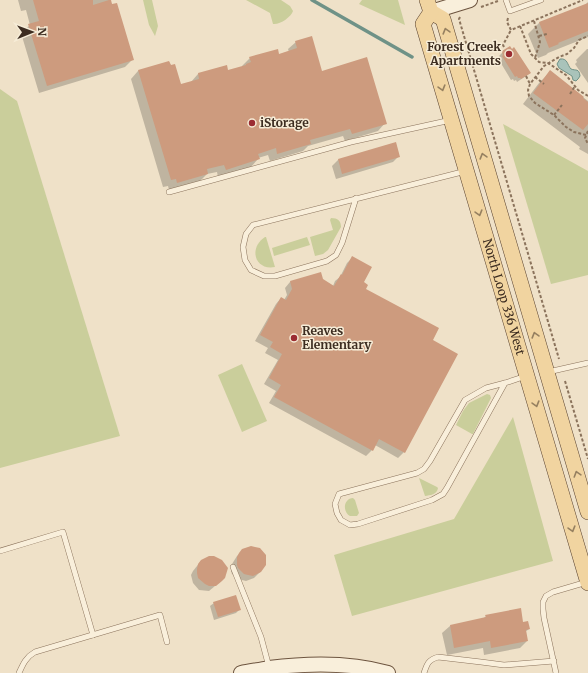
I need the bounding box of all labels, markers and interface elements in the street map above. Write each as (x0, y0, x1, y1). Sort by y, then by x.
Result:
north arrow (12, 12, 52, 52)
text: N (35, 27, 49, 37)
one-way arrow (442, 28, 451, 35)
place label: Forest Creek Apartments (427, 39, 501, 68)
marker: Forest Creek Apartments (504, 49, 514, 59)
one-way arrow (437, 84, 446, 91)
place label: iStorage (260, 115, 309, 130)
marker: iStorage (247, 118, 257, 128)
one-way arrow (479, 153, 488, 160)
one-way arrow (474, 209, 483, 216)
street label: North Loop 336 West (480, 237, 528, 357)
place label: Reaves Elementary (302, 323, 372, 352)
one-way arrow (531, 331, 540, 338)
marker: Reaves Elementary (289, 333, 299, 343)
one-way arrow (531, 401, 540, 408)
one-way arrow (573, 471, 582, 478)
one-way arrow (567, 525, 576, 532)

